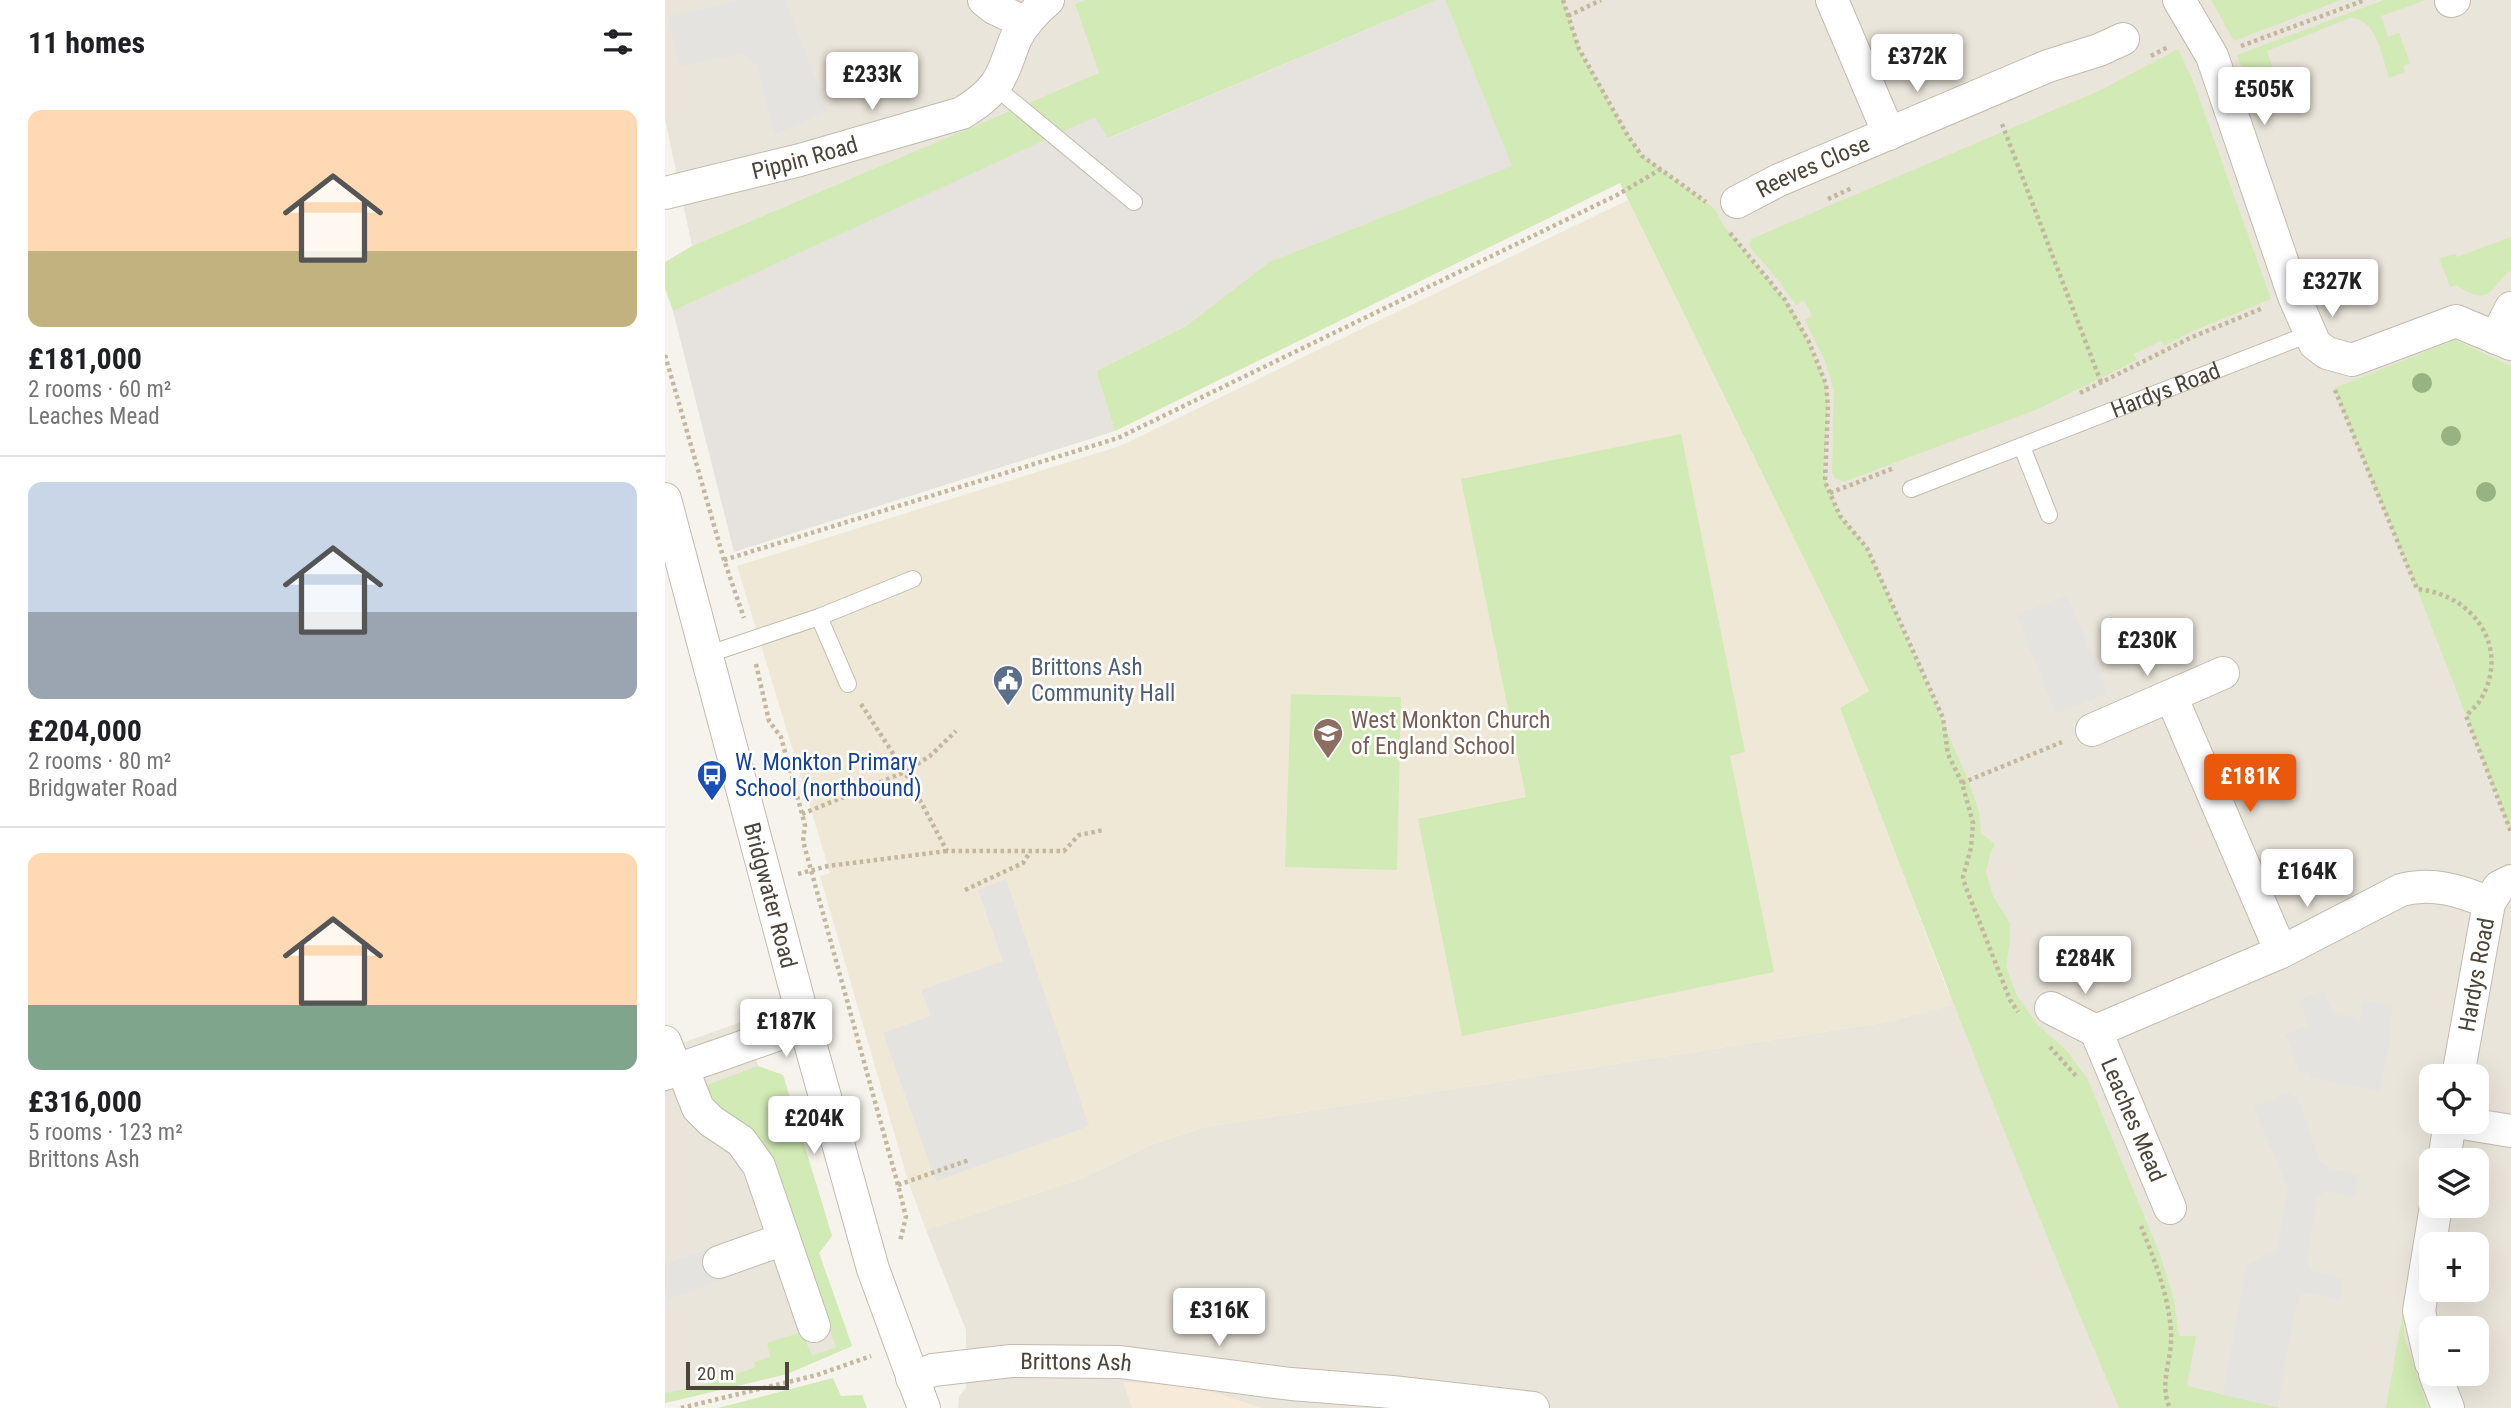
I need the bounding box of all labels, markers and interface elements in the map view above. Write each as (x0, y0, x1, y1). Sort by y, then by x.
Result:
icon: filters (599, 23, 637, 61)
text: 11 homes (28, 25, 145, 60)
pin: £372K (1868, 34, 1966, 94)
text: £372K (1887, 43, 1947, 70)
pin: £233K (823, 52, 921, 112)
text: £233K (842, 61, 902, 88)
pin: £505K (2215, 68, 2313, 127)
text: £505K (2234, 76, 2294, 103)
street label: Pippin Road (749, 130, 861, 185)
street label: Reeves Close (1752, 130, 1874, 203)
icon: home (270, 155, 396, 281)
pin: £327K (2283, 260, 2381, 319)
text: £327K (2302, 268, 2362, 295)
text: £181,000 (28, 341, 142, 376)
street label: Hardys Road (2107, 356, 2224, 423)
text: 2 rooms · 60 m² (28, 376, 171, 403)
text: Leaches Mead (28, 403, 160, 430)
icon: home (270, 527, 396, 653)
pin: £230K (2098, 618, 2196, 678)
text: £230K (2117, 627, 2177, 654)
place label: Brittons Ash Community Hall (1031, 654, 1175, 707)
public building icon: Brittons Ash Community Hall (991, 663, 1025, 707)
place label: West Monkton Church of England School (1351, 707, 1550, 760)
text: £204,000 (28, 713, 142, 748)
school or university icon: West Monkton Church of England School (1311, 716, 1345, 760)
text: 2 rooms · 80 m² (28, 748, 171, 775)
place label: W. Monkton Primary School (northbound) (735, 749, 922, 802)
pin: £181K (2201, 754, 2299, 814)
bus stop icon: W. Monkton Primary School (northbound) (695, 758, 729, 802)
text: £181K (2220, 763, 2280, 790)
text: Bridgwater Road (28, 775, 178, 802)
street label: Bridgwater Road (738, 819, 803, 971)
pin: £164K (2258, 850, 2356, 909)
text: £164K (2277, 858, 2337, 885)
icon: home (270, 898, 396, 1024)
street label: Hardys Road (2453, 916, 2500, 1034)
pin: £284K (2036, 936, 2134, 996)
text: £284K (2055, 945, 2115, 972)
pin: £187K (737, 1000, 835, 1059)
text: £187K (756, 1008, 816, 1035)
street label: Leaches Mead (2095, 1054, 2171, 1186)
map controls (2419, 1064, 2489, 1386)
button: locate (2419, 1064, 2489, 1134)
text: £316,000 (28, 1084, 142, 1119)
pin: £204K (765, 1096, 863, 1156)
text: £204K (784, 1105, 844, 1132)
text: 5 rooms · 123 m² (28, 1119, 183, 1146)
text: Brittons Ash (28, 1146, 140, 1173)
button: layers (2419, 1148, 2489, 1218)
button: + (2419, 1232, 2489, 1302)
pin: £316K (1170, 1288, 1268, 1348)
text: £316K (1189, 1297, 1249, 1324)
button: − (2419, 1316, 2489, 1386)
street label: Brittons Ash (1020, 1348, 1133, 1377)
scale bar (686, 1359, 789, 1391)
text: 20 m (697, 1362, 734, 1385)

